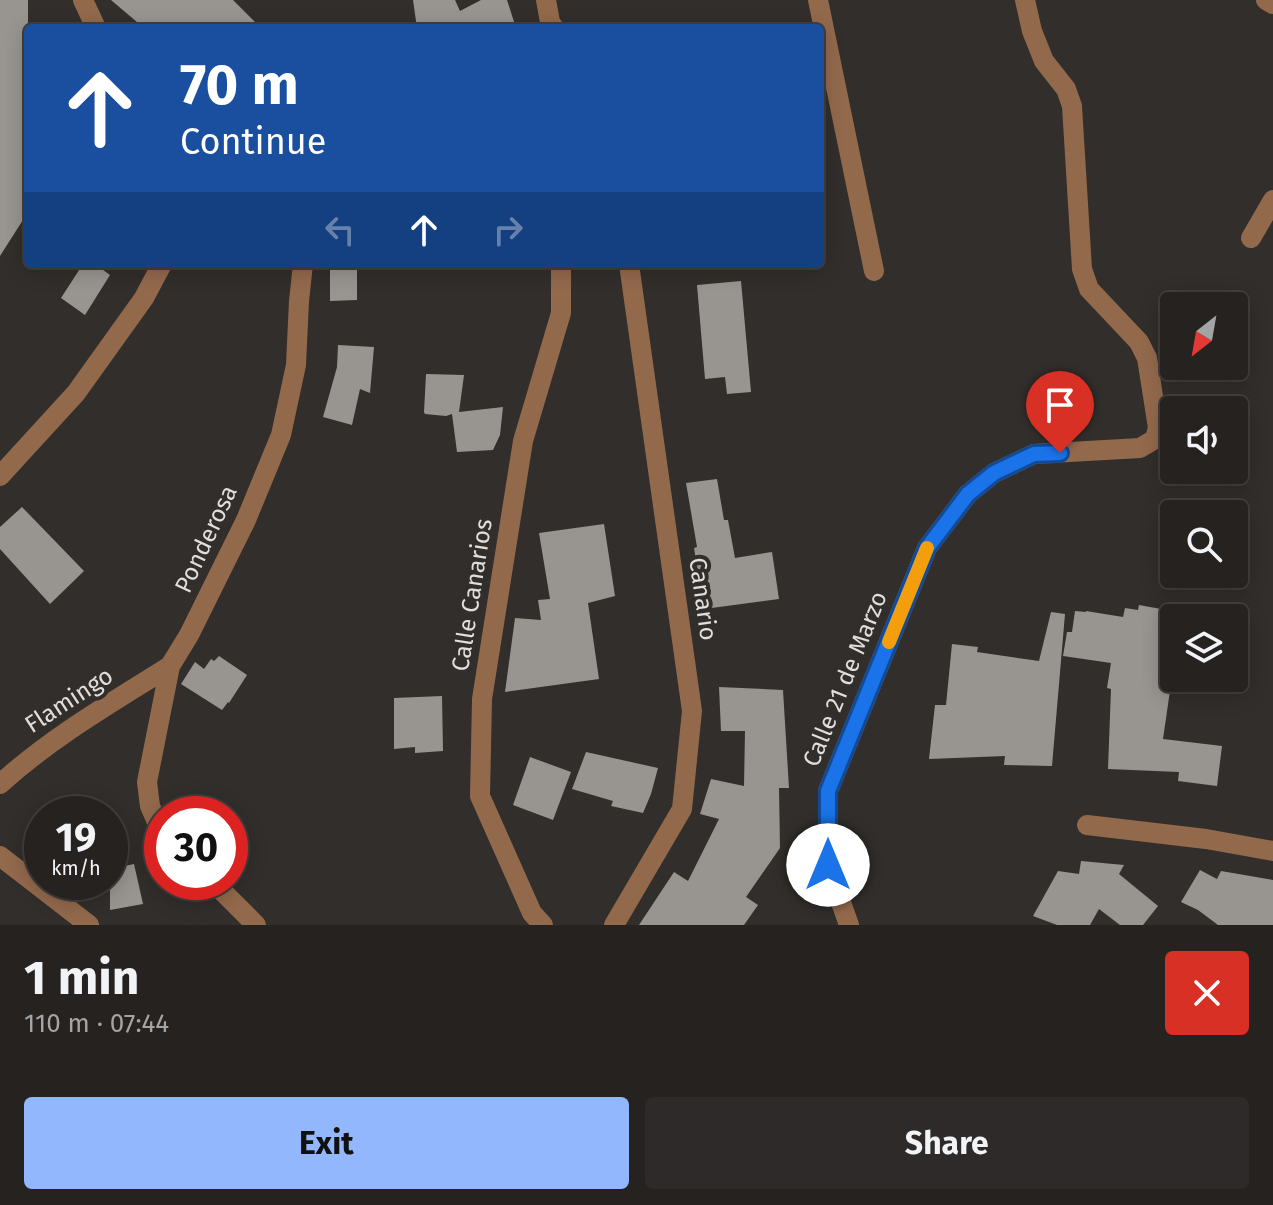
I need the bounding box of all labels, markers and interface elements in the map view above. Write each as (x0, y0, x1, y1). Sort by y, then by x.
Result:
text: 70 m (180, 52, 299, 119)
icon: ahead (48, 56, 152, 160)
text: Continue (180, 120, 326, 164)
icon: left (318, 208, 362, 252)
icon: ahead (402, 208, 446, 252)
icon: right (486, 208, 530, 252)
north arrow (1160, 292, 1248, 380)
map controls (1160, 292, 1248, 692)
pin (1026, 371, 1094, 453)
icon: arrive (1038, 383, 1082, 427)
button: sound (1160, 396, 1248, 484)
street label: Ponderosa (169, 481, 243, 597)
button: search (1160, 500, 1248, 588)
street label: Calle Canarios (446, 517, 498, 673)
street label: Canario (683, 556, 723, 642)
street label: Calle 21 de Marzo (797, 587, 893, 771)
button: layers (1160, 604, 1248, 692)
street label: Flamingo (20, 661, 118, 739)
speed limit sign: 30 (144, 796, 248, 900)
text: 19 (56, 814, 96, 862)
position arrow (786, 823, 870, 907)
text: km/h (51, 856, 101, 880)
text: 1 min (24, 949, 139, 1007)
button: close (1165, 951, 1249, 1035)
text: 110 m · 07:44 (24, 1008, 169, 1039)
button: Exit (24, 1097, 629, 1189)
button: Share (645, 1097, 1249, 1189)

